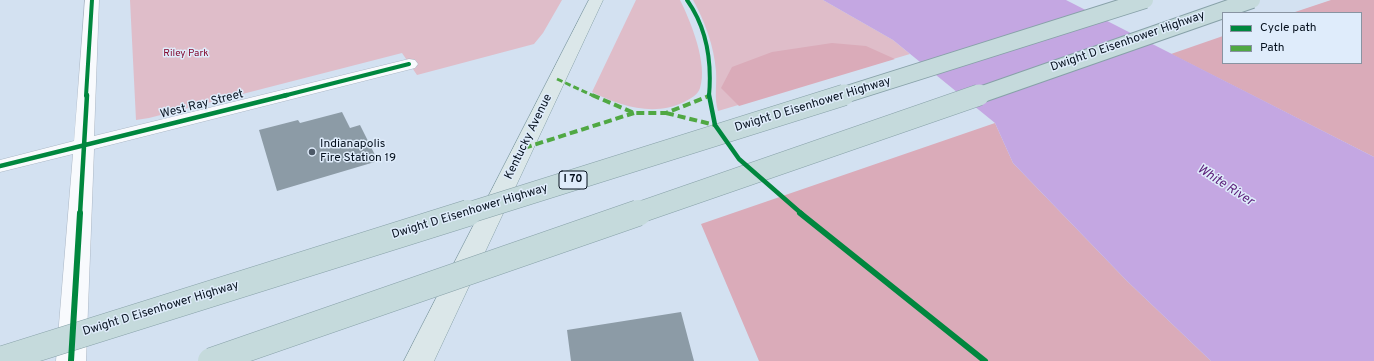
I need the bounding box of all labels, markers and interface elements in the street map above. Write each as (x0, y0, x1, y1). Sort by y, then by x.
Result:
street label: Dwight D Eisenhower Highway (1049, 9, 1207, 75)
legend (1222, 12, 1362, 64)
text: Cycle path (1260, 20, 1317, 36)
text: Path (1260, 40, 1285, 56)
park label: Riley Park (163, 48, 209, 60)
street label: Dwight D Eisenhower Highway (733, 74, 893, 136)
street label: West Ray Street (159, 88, 245, 122)
street label: Kentucky Avenue (502, 92, 556, 182)
place label: Indianapolis Fire Station 19 (320, 138, 396, 166)
marker: Indianapolis Fire Station 19 (307, 147, 317, 157)
water label: White River (1194, 162, 1256, 210)
road number: I 70 (559, 171, 587, 189)
street label: Dwight D Eisenhower Highway (390, 181, 550, 243)
street label: Dwight D Eisenhower Highway (81, 278, 241, 340)

